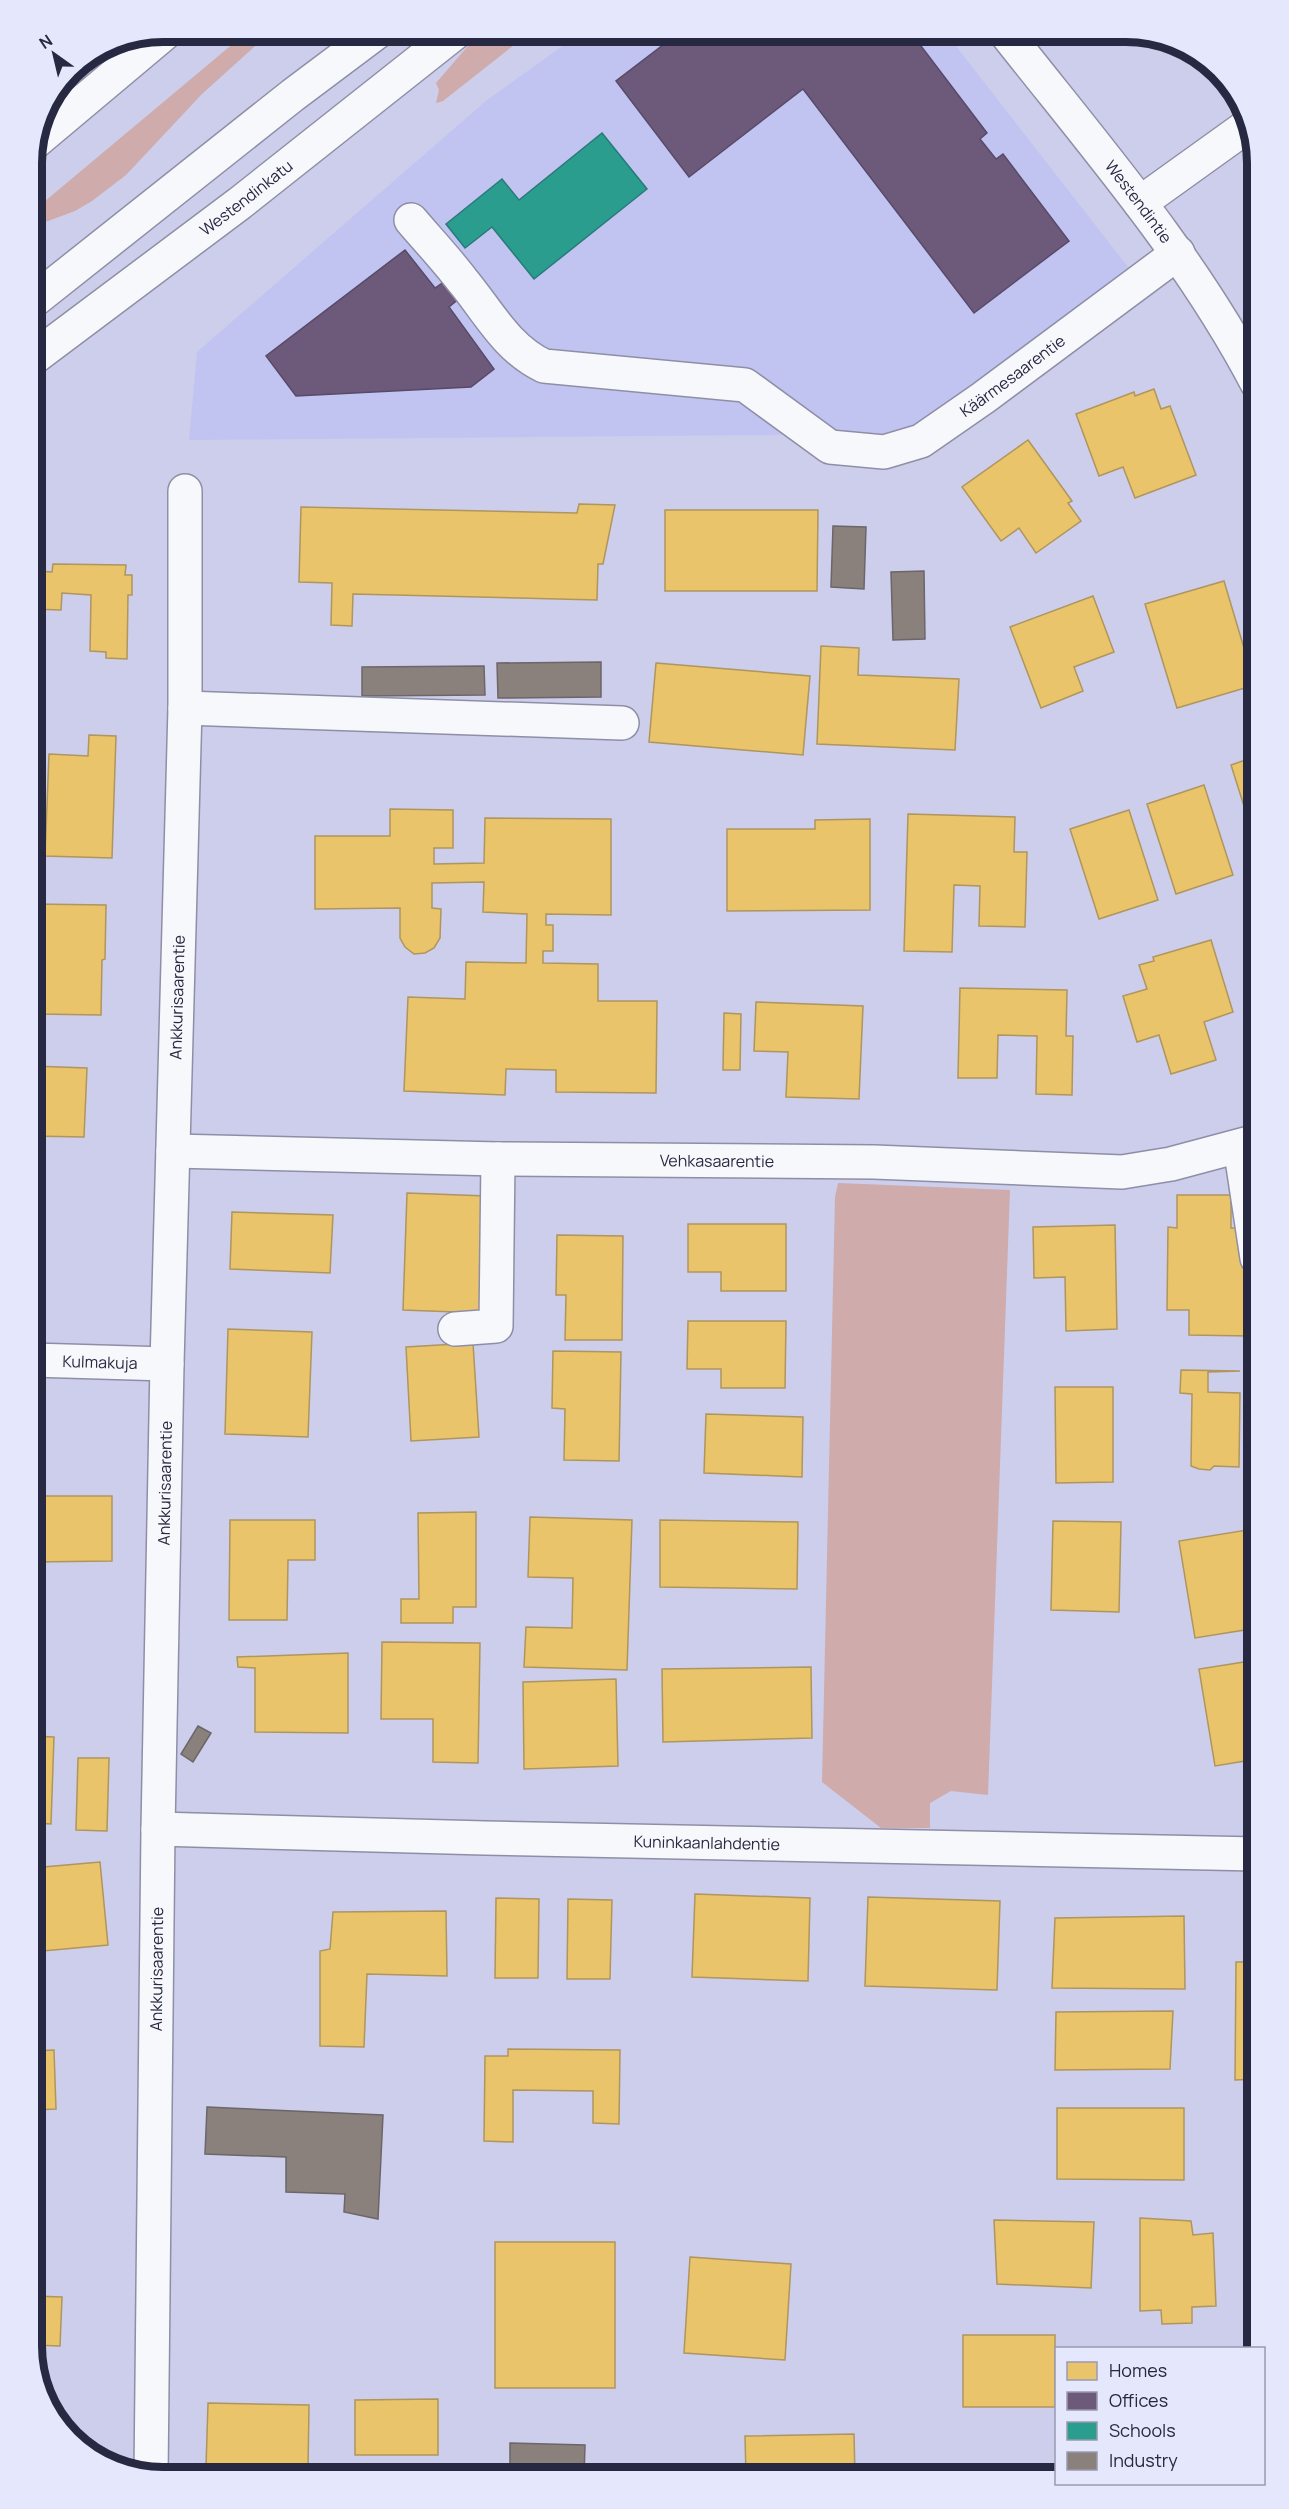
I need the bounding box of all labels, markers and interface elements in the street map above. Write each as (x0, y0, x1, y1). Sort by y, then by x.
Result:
north arrow (24, 24, 84, 84)
text: N (35, 29, 57, 54)
street label: Westendinkatu (195, 155, 297, 241)
street label: Westendintie (1100, 156, 1177, 248)
street label: Käärmesaarentie (955, 330, 1070, 422)
street label: Ankkurisaarentie (164, 935, 190, 1060)
street label: Vehkasaarentie (660, 1149, 774, 1172)
street label: Kulmakuja (62, 1350, 138, 1374)
street label: Ankkurisaarentie (152, 1421, 177, 1546)
street label: Kuninkaanlahdentie (633, 1830, 780, 1855)
street label: Ankkurisaarentie (145, 1907, 168, 2031)
legend (1055, 2347, 1265, 2485)
text: Homes (1109, 2358, 1167, 2382)
text: Offices (1109, 2388, 1168, 2412)
text: Schools (1109, 2418, 1176, 2442)
text: Industry (1109, 2448, 1178, 2472)

